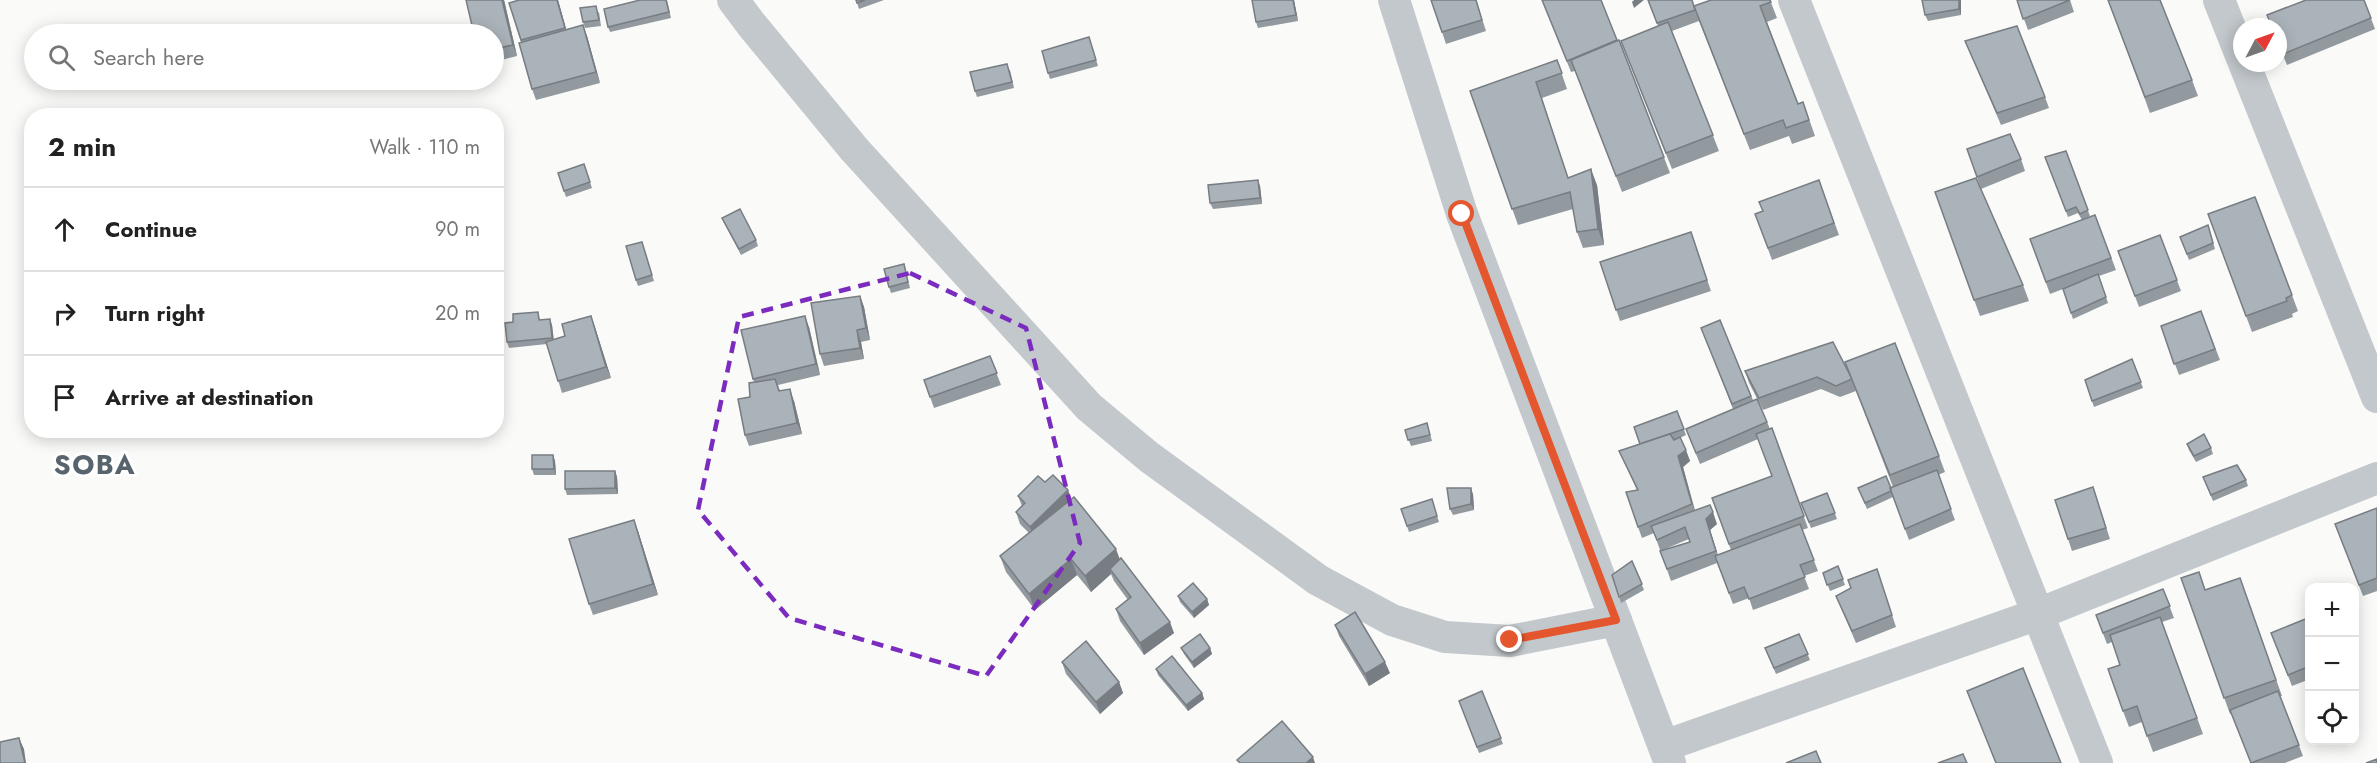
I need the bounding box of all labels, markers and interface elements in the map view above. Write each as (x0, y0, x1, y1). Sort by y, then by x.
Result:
north arrow (2233, 18, 2287, 72)
search box (24, 24, 504, 90)
icon: search (45, 41, 78, 74)
text: Search here (93, 41, 204, 73)
text: 2 min (48, 128, 116, 166)
text: Walk · 110 m (370, 133, 480, 162)
route start (1448, 200, 1474, 226)
icon: ahead (48, 213, 81, 246)
text: Continue (105, 213, 197, 245)
text: 90 m (435, 215, 480, 244)
icon: right (48, 297, 81, 330)
text: Turn right (105, 297, 205, 329)
text: 20 m (435, 299, 480, 328)
icon: arrive (48, 381, 81, 414)
text: Arrive at destination (105, 381, 314, 413)
district label: SOBA (54, 445, 136, 484)
map controls (2305, 583, 2359, 745)
button: + (2305, 583, 2359, 637)
route end (1496, 626, 1522, 652)
button: − (2305, 637, 2359, 691)
button: locate (2305, 691, 2359, 745)

